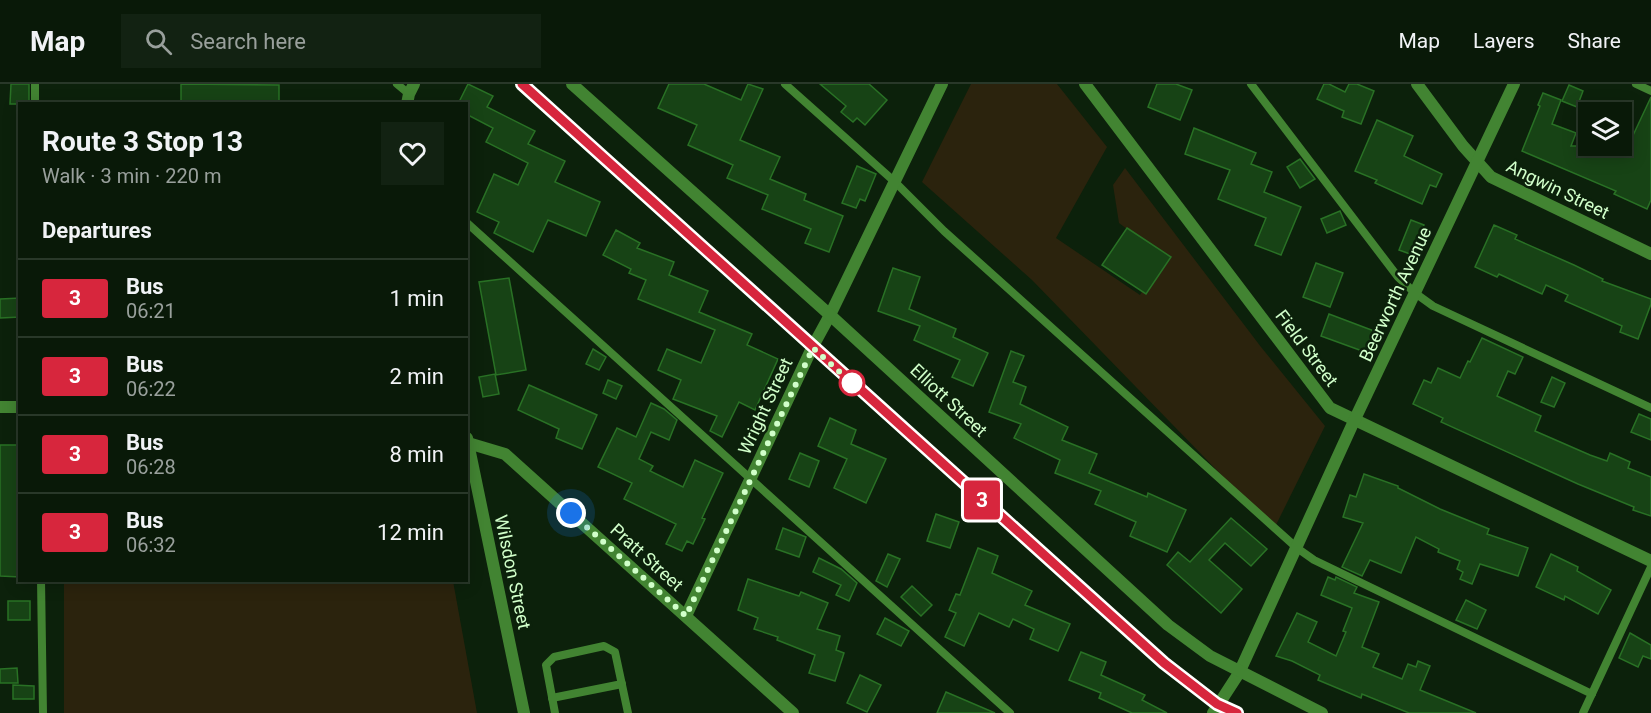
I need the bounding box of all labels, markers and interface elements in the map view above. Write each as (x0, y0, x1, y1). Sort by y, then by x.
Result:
search box (121, 14, 541, 68)
text: Map (30, 25, 85, 58)
icon: search (142, 25, 175, 58)
text: Search here (190, 29, 306, 54)
text: Map (1398, 29, 1440, 53)
text: Layers (1473, 29, 1534, 53)
text: Share (1567, 29, 1621, 53)
map controls (1578, 102, 1632, 156)
button: layers (1578, 102, 1632, 156)
button: heart (381, 122, 444, 185)
text: Route 3 Stop 13 (42, 125, 243, 158)
street label: Angwin Street (1503, 155, 1613, 223)
text: Walk · 3 min · 220 m (42, 164, 221, 188)
text: Departures (42, 218, 152, 243)
street label: Beerworth Avenue (1355, 223, 1435, 365)
text: Bus (126, 274, 164, 299)
text: 3 (69, 286, 81, 310)
text: 1 min (389, 286, 444, 311)
text: 06:21 (126, 299, 176, 323)
street label: Field Street (1271, 306, 1343, 390)
text: Bus (126, 352, 164, 377)
street label: Wright Street (733, 354, 797, 458)
street label: Elliott Street (906, 359, 992, 441)
text: 3 (69, 364, 81, 388)
text: 2 min (389, 364, 444, 389)
unlabelled marker (839, 370, 865, 396)
text: 06:22 (126, 377, 176, 401)
text: Bus (126, 430, 164, 455)
text: 3 (69, 442, 81, 466)
text: 8 min (389, 442, 444, 467)
text: 06:28 (126, 455, 176, 479)
line badge: 3 (962, 480, 1002, 520)
text: 3 (976, 488, 988, 512)
your location (556, 498, 586, 528)
text: Bus (126, 508, 164, 533)
street label: Wilsdon Street (491, 513, 535, 631)
street label: Pratt Street (606, 519, 688, 595)
text: 3 (69, 520, 81, 544)
text: 12 min (377, 520, 444, 545)
text: 06:32 (126, 533, 176, 557)

